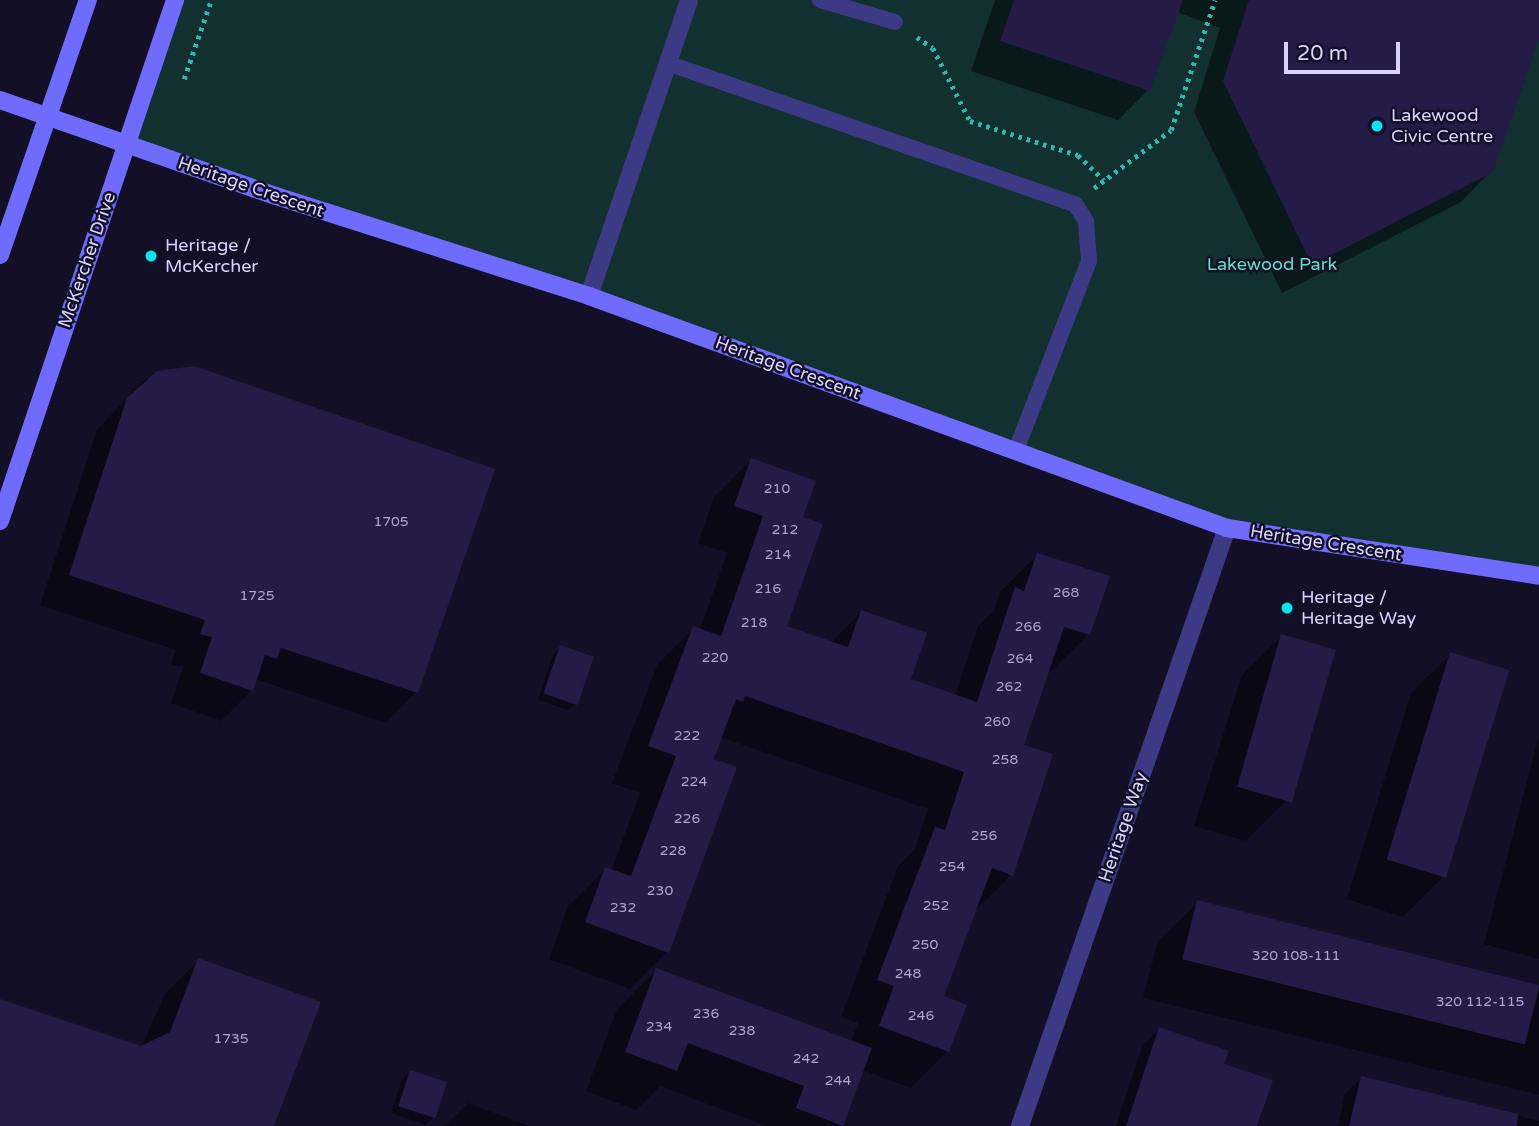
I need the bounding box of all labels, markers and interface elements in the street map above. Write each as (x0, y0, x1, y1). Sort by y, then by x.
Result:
scale bar (1287, 28, 1402, 72)
text: 20 m (1297, 41, 1348, 66)
place label: Lakewood Civic Centre (1391, 105, 1493, 148)
marker: Lakewood Civic Centre (1369, 118, 1385, 134)
street label: Heritage Crescent (175, 152, 327, 222)
street label: McKercher Drive (54, 189, 120, 331)
place label: Heritage / McKercher (165, 235, 258, 278)
marker: Heritage / McKercher (143, 248, 159, 264)
park label: Lakewood Park (1207, 253, 1337, 275)
street label: Heritage Crescent (712, 332, 864, 404)
house number: 210 (764, 481, 790, 497)
house number: 1705 (373, 514, 409, 530)
street label: Heritage Crescent (1249, 520, 1403, 566)
house number: 212 (772, 522, 798, 538)
house number: 214 (765, 547, 791, 563)
house number: 216 (755, 581, 781, 597)
house number: 268 (1053, 585, 1079, 601)
place label: Heritage / Heritage Way (1301, 587, 1416, 630)
house number: 1725 (239, 588, 275, 604)
marker: Heritage / Heritage Way (1279, 600, 1295, 616)
house number: 218 (741, 615, 767, 631)
house number: 266 (1015, 619, 1041, 635)
house number: 220 (702, 650, 728, 666)
house number: 264 (1007, 651, 1033, 667)
house number: 262 (996, 679, 1022, 695)
house number: 260 (984, 714, 1010, 730)
house number: 222 (674, 728, 700, 744)
house number: 258 (992, 752, 1018, 768)
street label: Heritage Way (1094, 769, 1152, 885)
house number: 224 (681, 774, 707, 790)
house number: 226 (674, 811, 700, 827)
house number: 256 (971, 828, 997, 844)
house number: 228 (660, 843, 686, 859)
house number: 254 (939, 859, 965, 875)
house number: 230 (647, 883, 673, 899)
house number: 252 (923, 898, 949, 914)
house number: 232 (610, 900, 636, 916)
house number: 250 (912, 937, 938, 953)
house number: 320 108-111 (1252, 948, 1340, 964)
house number: 248 (895, 966, 921, 982)
house number: 320 112-115 (1436, 994, 1524, 1010)
house number: 236 (693, 1006, 719, 1022)
house number: 246 (908, 1008, 934, 1024)
house number: 234 (646, 1019, 672, 1035)
house number: 238 (729, 1023, 755, 1039)
house number: 1735 (213, 1031, 249, 1047)
house number: 242 (793, 1051, 819, 1067)
house number: 244 (825, 1073, 851, 1089)

